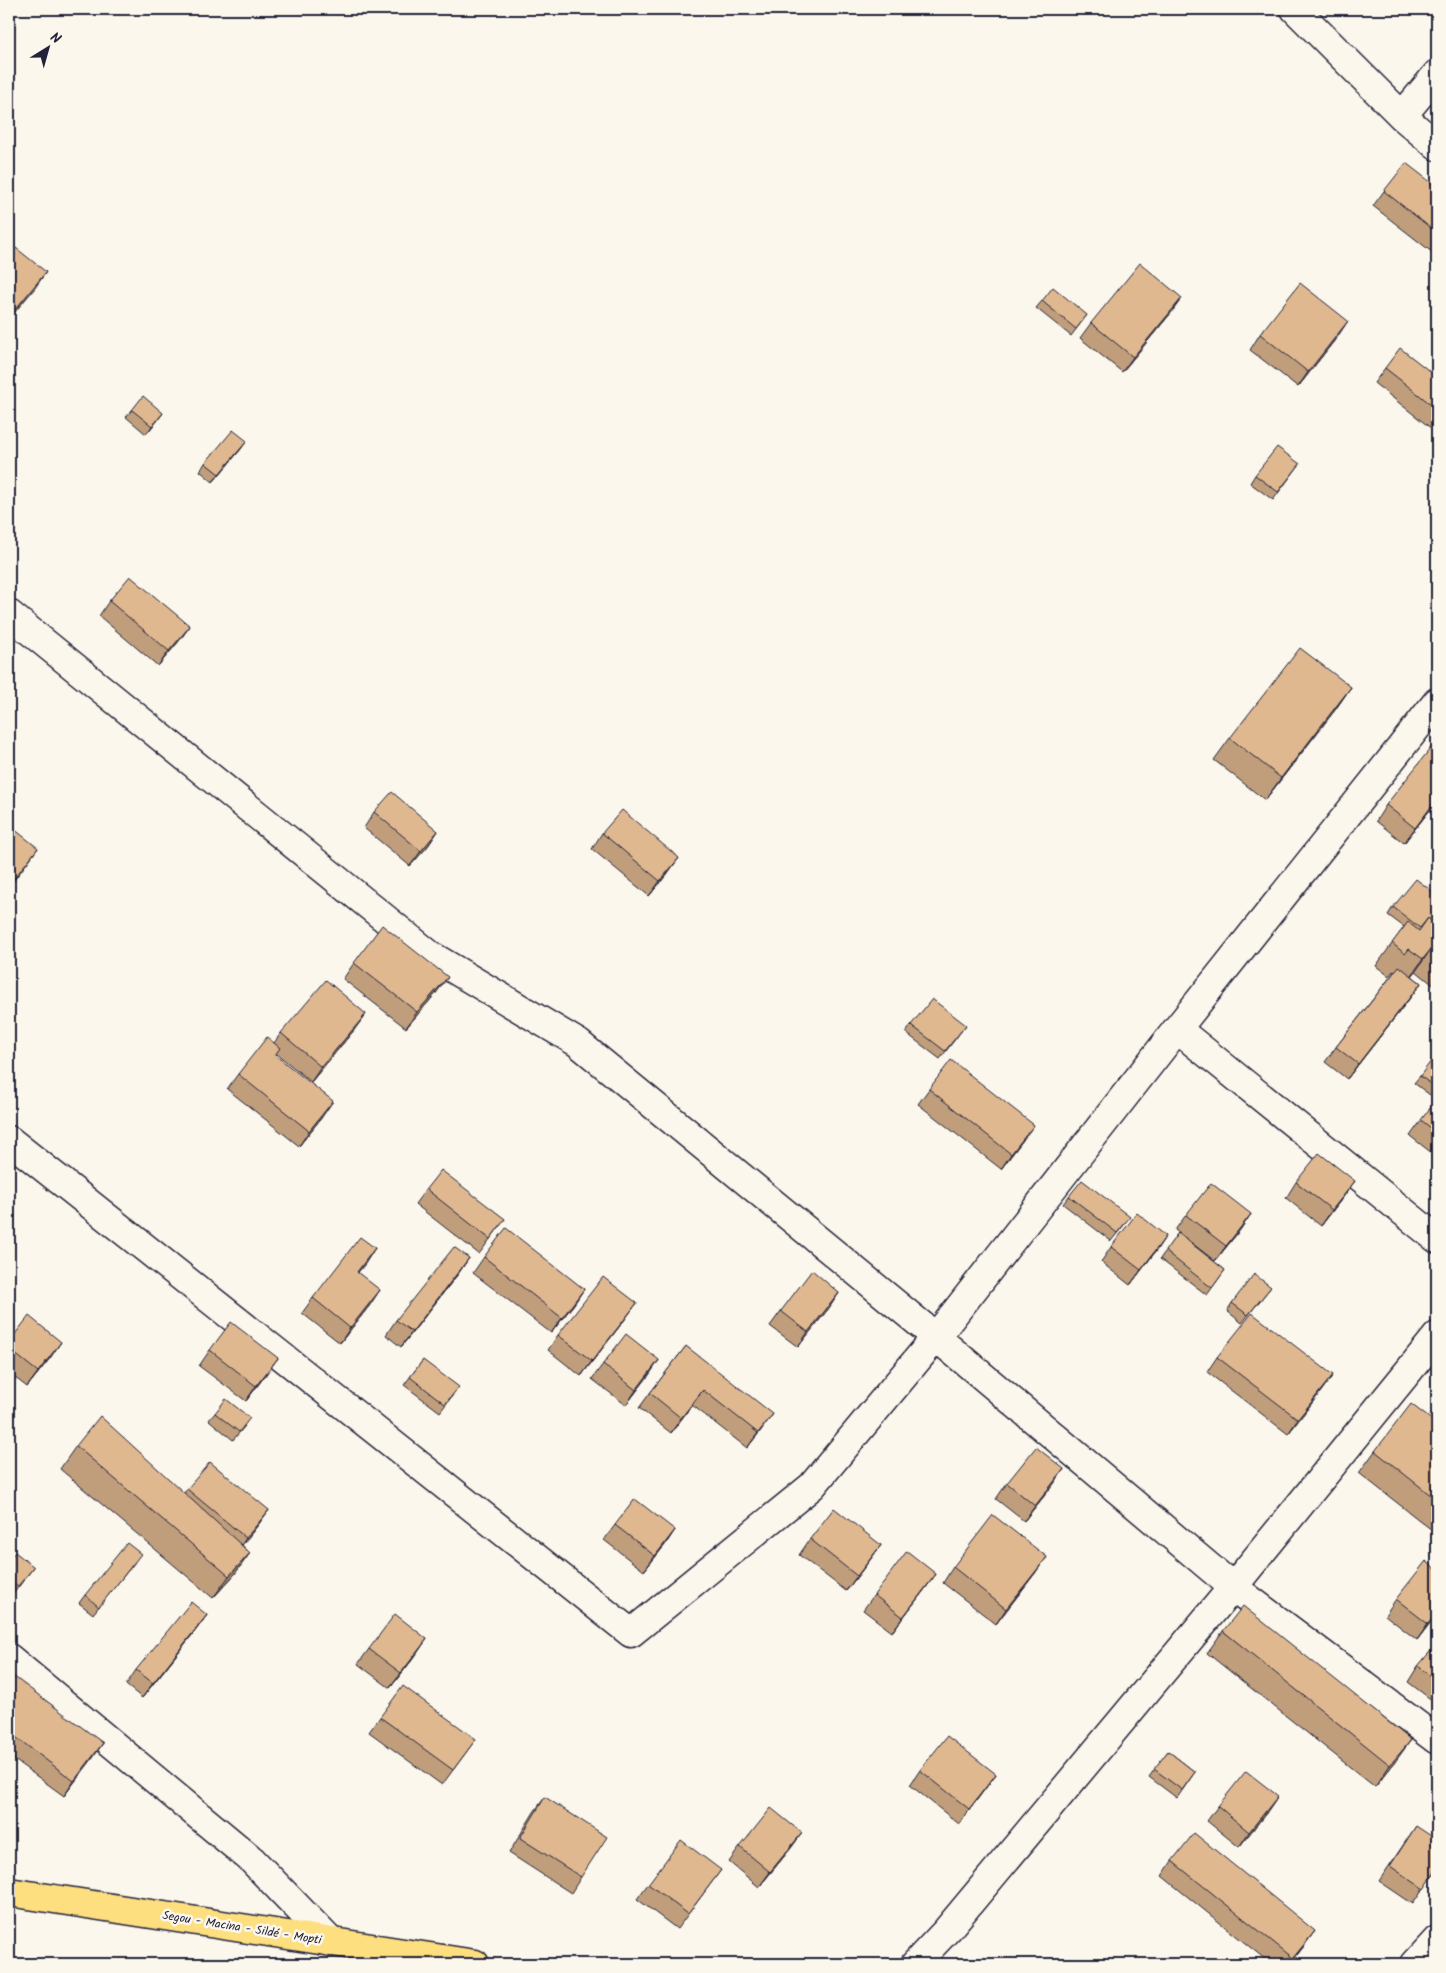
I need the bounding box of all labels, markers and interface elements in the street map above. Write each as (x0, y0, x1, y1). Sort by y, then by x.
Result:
north arrow (22, 22, 72, 72)
text: N (45, 27, 65, 50)
street label: Segou - Macina - Sildé - Mopti (161, 1906, 324, 1950)

